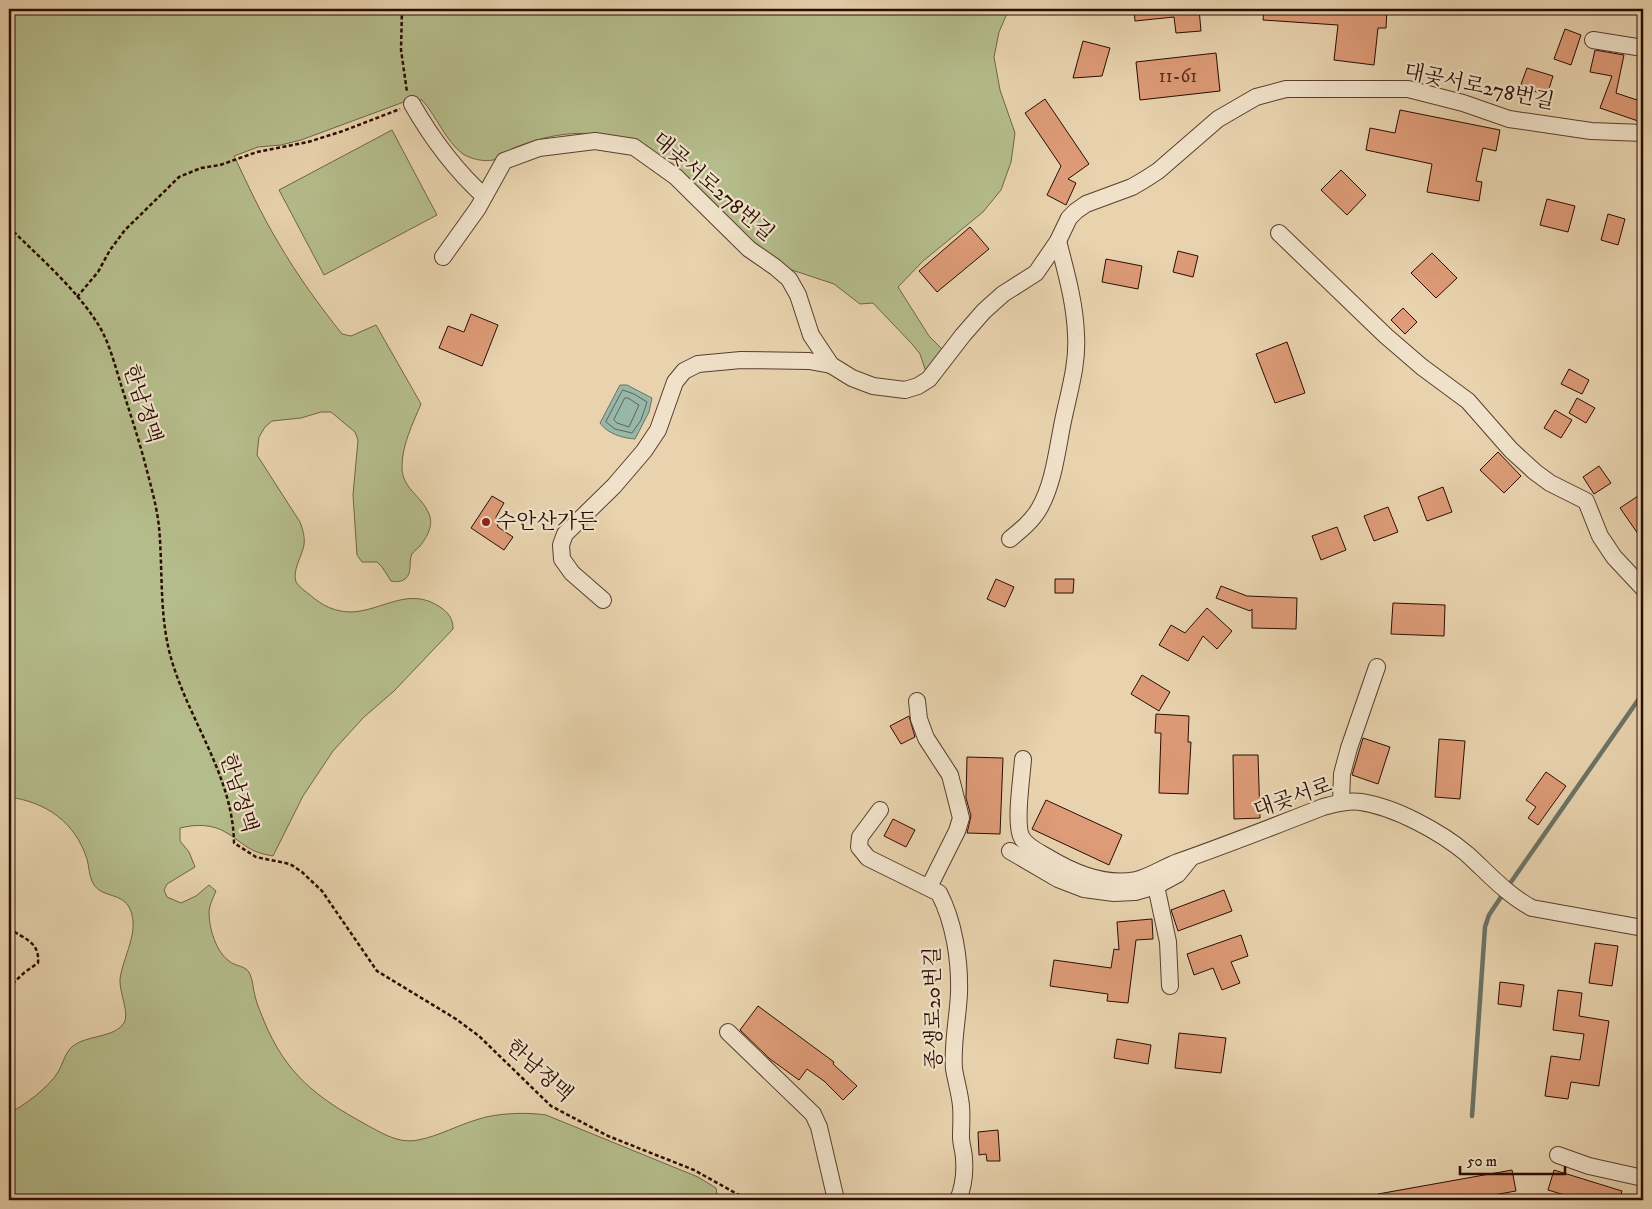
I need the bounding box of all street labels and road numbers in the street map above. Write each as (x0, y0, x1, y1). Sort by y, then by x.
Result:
street label: 대곶서로278번길 (1401, 58, 1557, 116)
street label: 대곶서로278번길 (647, 127, 779, 247)
street label: 한남정맥 (117, 361, 167, 447)
street label: 한남정맥 (214, 750, 262, 836)
street label: 대곶서로 (1250, 772, 1336, 824)
street label: 종생로20번길 (920, 946, 948, 1070)
street label: 한남정맥 (500, 1034, 578, 1108)

